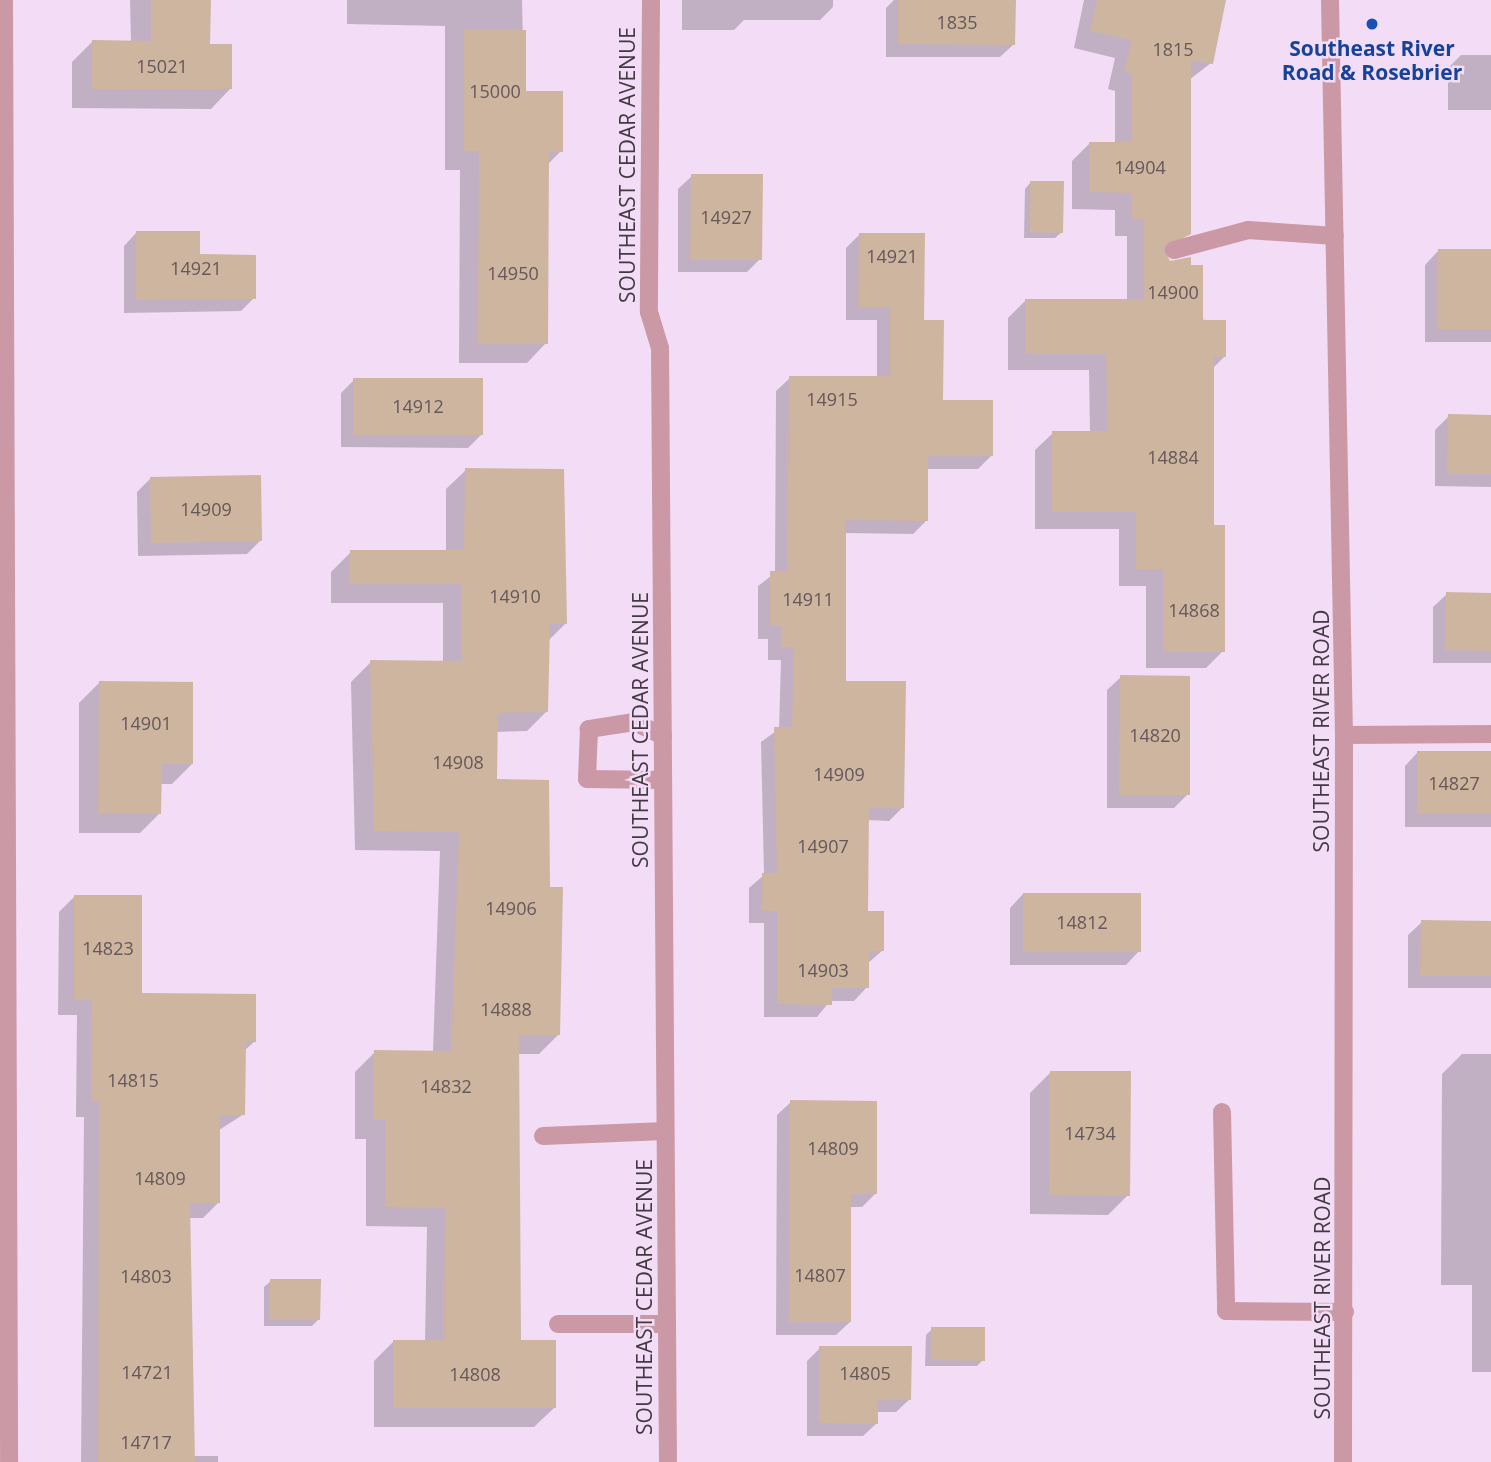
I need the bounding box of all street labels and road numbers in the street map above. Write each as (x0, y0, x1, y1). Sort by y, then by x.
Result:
street label: SOUTHEAST CEDAR AVENUE (614, 27, 640, 303)
street label: SOUTHEAST CEDAR AVENUE (627, 592, 653, 868)
street label: SOUTHEAST RIVER ROAD (1308, 610, 1334, 852)
street label: SOUTHEAST CEDAR AVENUE (631, 1159, 657, 1435)
street label: SOUTHEAST RIVER ROAD (1309, 1177, 1335, 1419)

